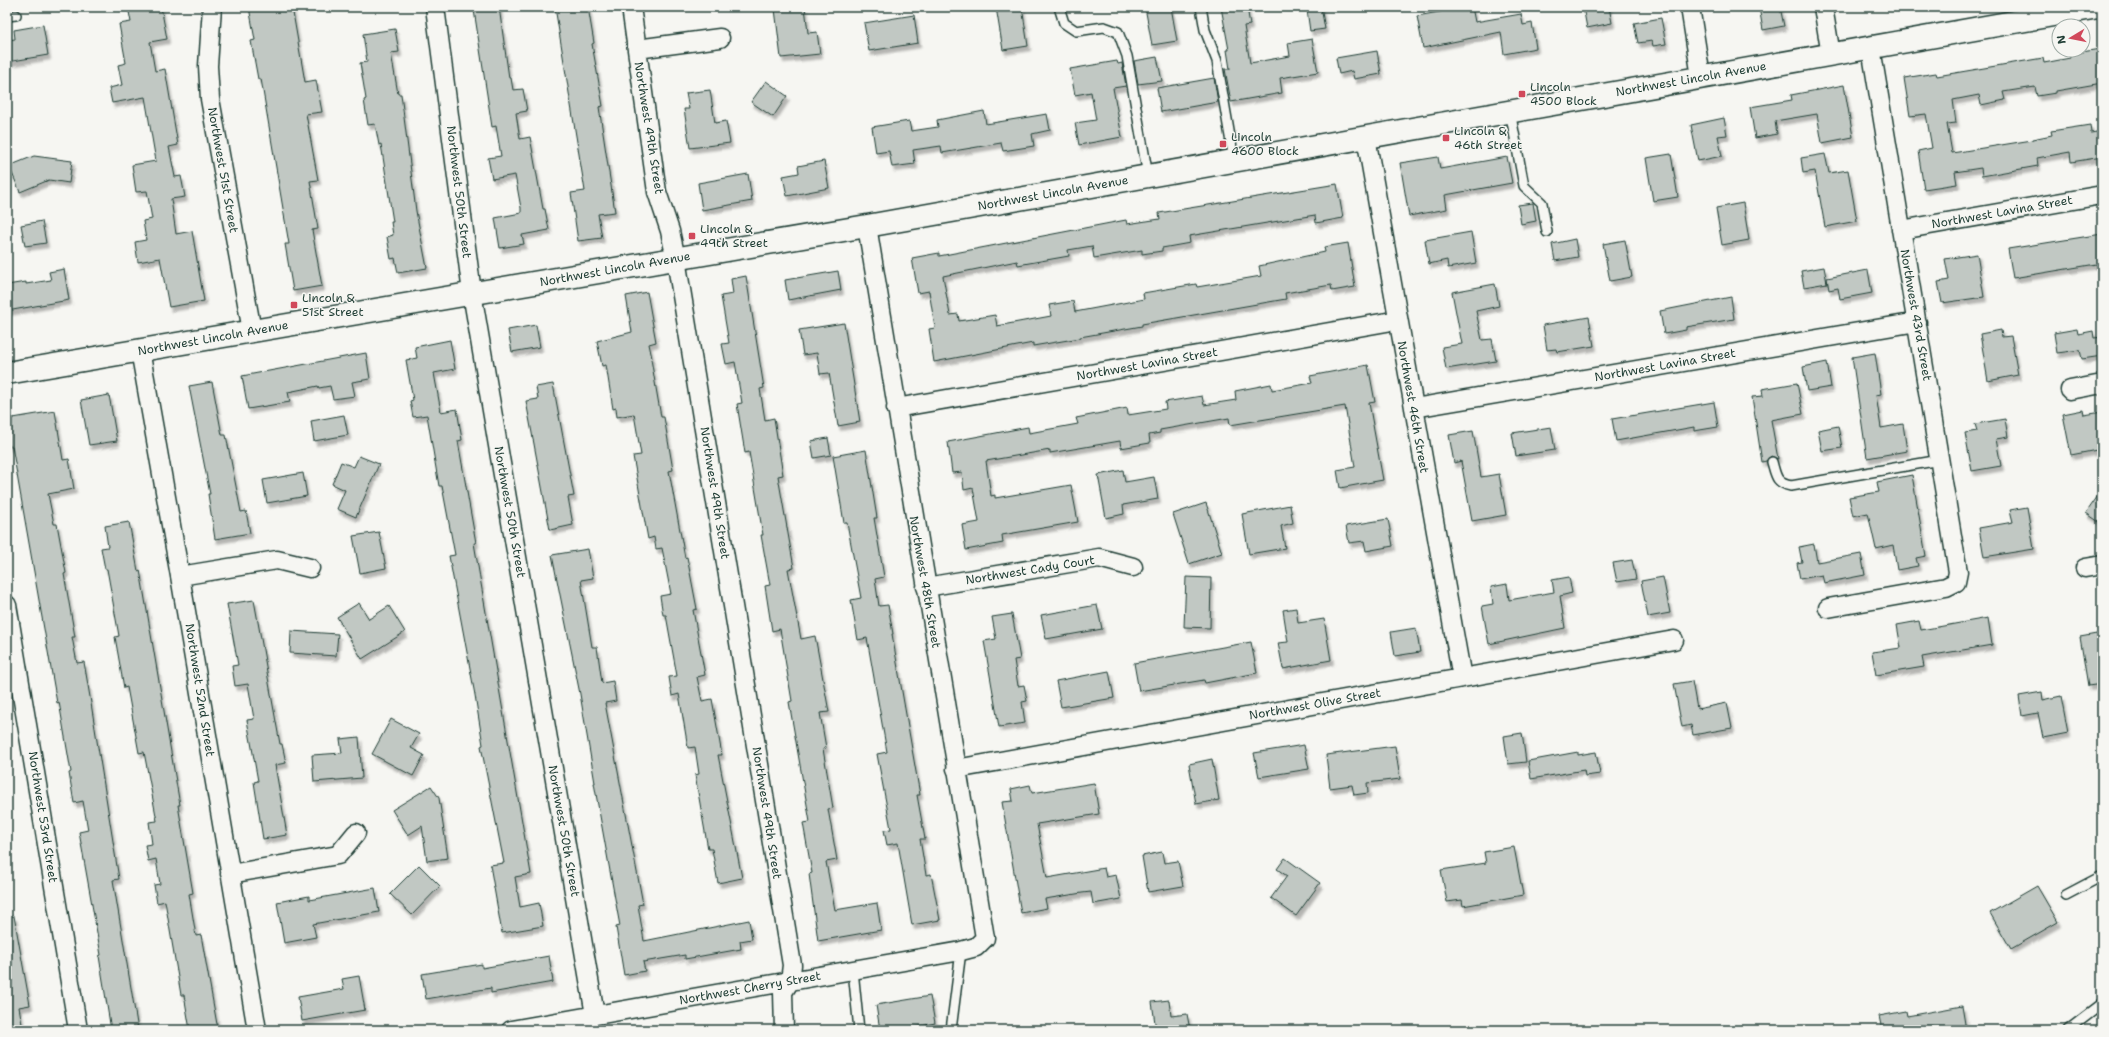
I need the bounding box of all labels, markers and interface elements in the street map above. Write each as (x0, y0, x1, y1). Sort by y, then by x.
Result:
north arrow (2051, 18, 2091, 58)
text: N (2053, 34, 2070, 45)
street label: Northwest Lincoln Avenue (1614, 58, 1768, 100)
street label: Northwest 49th Street (631, 61, 667, 195)
place label: Lincoln 4500 Block (1530, 79, 1597, 109)
marker: Lincoln 4500 Block (1517, 89, 1527, 99)
street label: Northwest 51st Street (204, 106, 242, 234)
place label: Lincoln & 46th Street (1454, 123, 1522, 153)
street label: Northwest 50th Street (443, 125, 475, 259)
place label: Lincoln 4600 Block (1231, 129, 1299, 159)
marker: Lincoln & 46th Street (1441, 133, 1451, 143)
marker: Lincoln 4600 Block (1218, 139, 1228, 149)
street label: Northwest Lincoln Avenue (976, 172, 1130, 214)
street label: Northwest Lavina Street (1930, 192, 2074, 232)
place label: Lincoln & 49th Street (700, 221, 768, 251)
marker: Lincoln & 49th Street (687, 231, 697, 241)
street label: Northwest Lincoln Avenue (538, 248, 692, 290)
street label: Northwest 43rd Street (1897, 248, 1935, 382)
place label: Lincoln & 51st Street (302, 290, 364, 320)
marker: Lincoln & 51st Street (289, 300, 299, 310)
street label: Northwest Lincoln Avenue (136, 317, 290, 359)
street label: Northwest 46th Street (1393, 340, 1433, 474)
street label: Northwest Lavina Street (1075, 344, 1219, 384)
street label: Northwest Lavina Street (1593, 345, 1737, 385)
street label: Northwest 49th Street (697, 426, 733, 560)
street label: Northwest 50th Street (491, 445, 529, 579)
street label: Northwest 48th Street (905, 515, 945, 649)
street label: Northwest Cady Court (964, 552, 1096, 588)
street label: Northwest 52nd Street (182, 622, 218, 758)
street label: Northwest Olive Street (1248, 685, 1382, 723)
street label: Northwest 49th Street (749, 746, 785, 880)
street label: Northwest 53rd Street (25, 750, 61, 884)
street label: Northwest 50th Street (545, 764, 583, 898)
street label: Northwest Cherry Street (678, 968, 822, 1008)

